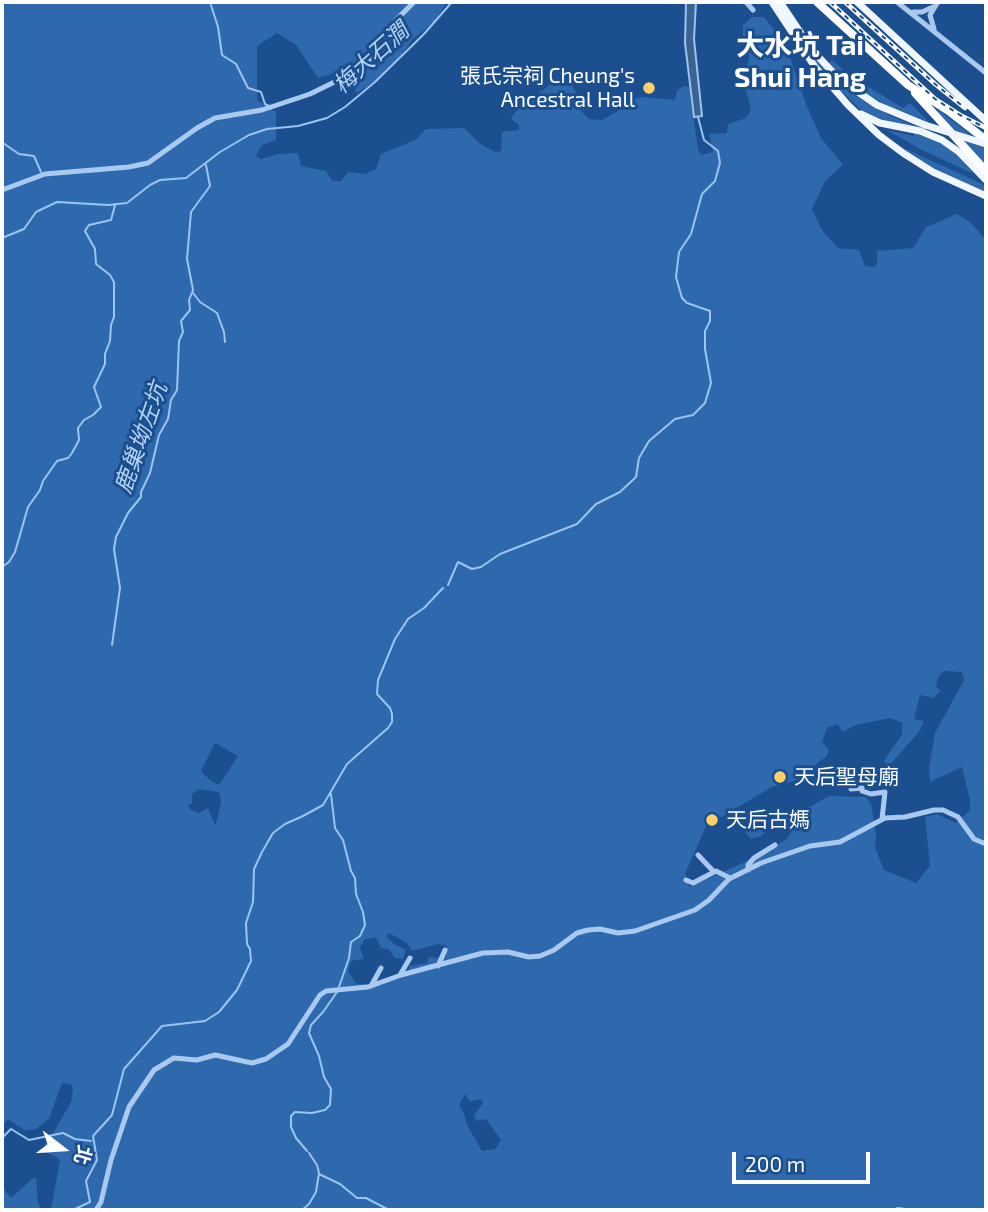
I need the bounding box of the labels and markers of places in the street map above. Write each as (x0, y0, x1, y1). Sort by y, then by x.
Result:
place label: 張氏宗祠 Cheung's Ancestral Hall (460, 63, 635, 113)
marker: 張氏宗祠 Cheung's Ancestral Hall (641, 80, 657, 96)
place label: 天后聖母廟 (794, 764, 899, 790)
marker: 天后聖母廟 (772, 769, 788, 785)
place label: 天后古媽 (726, 807, 810, 833)
marker: 天后古媽 (704, 812, 720, 828)

